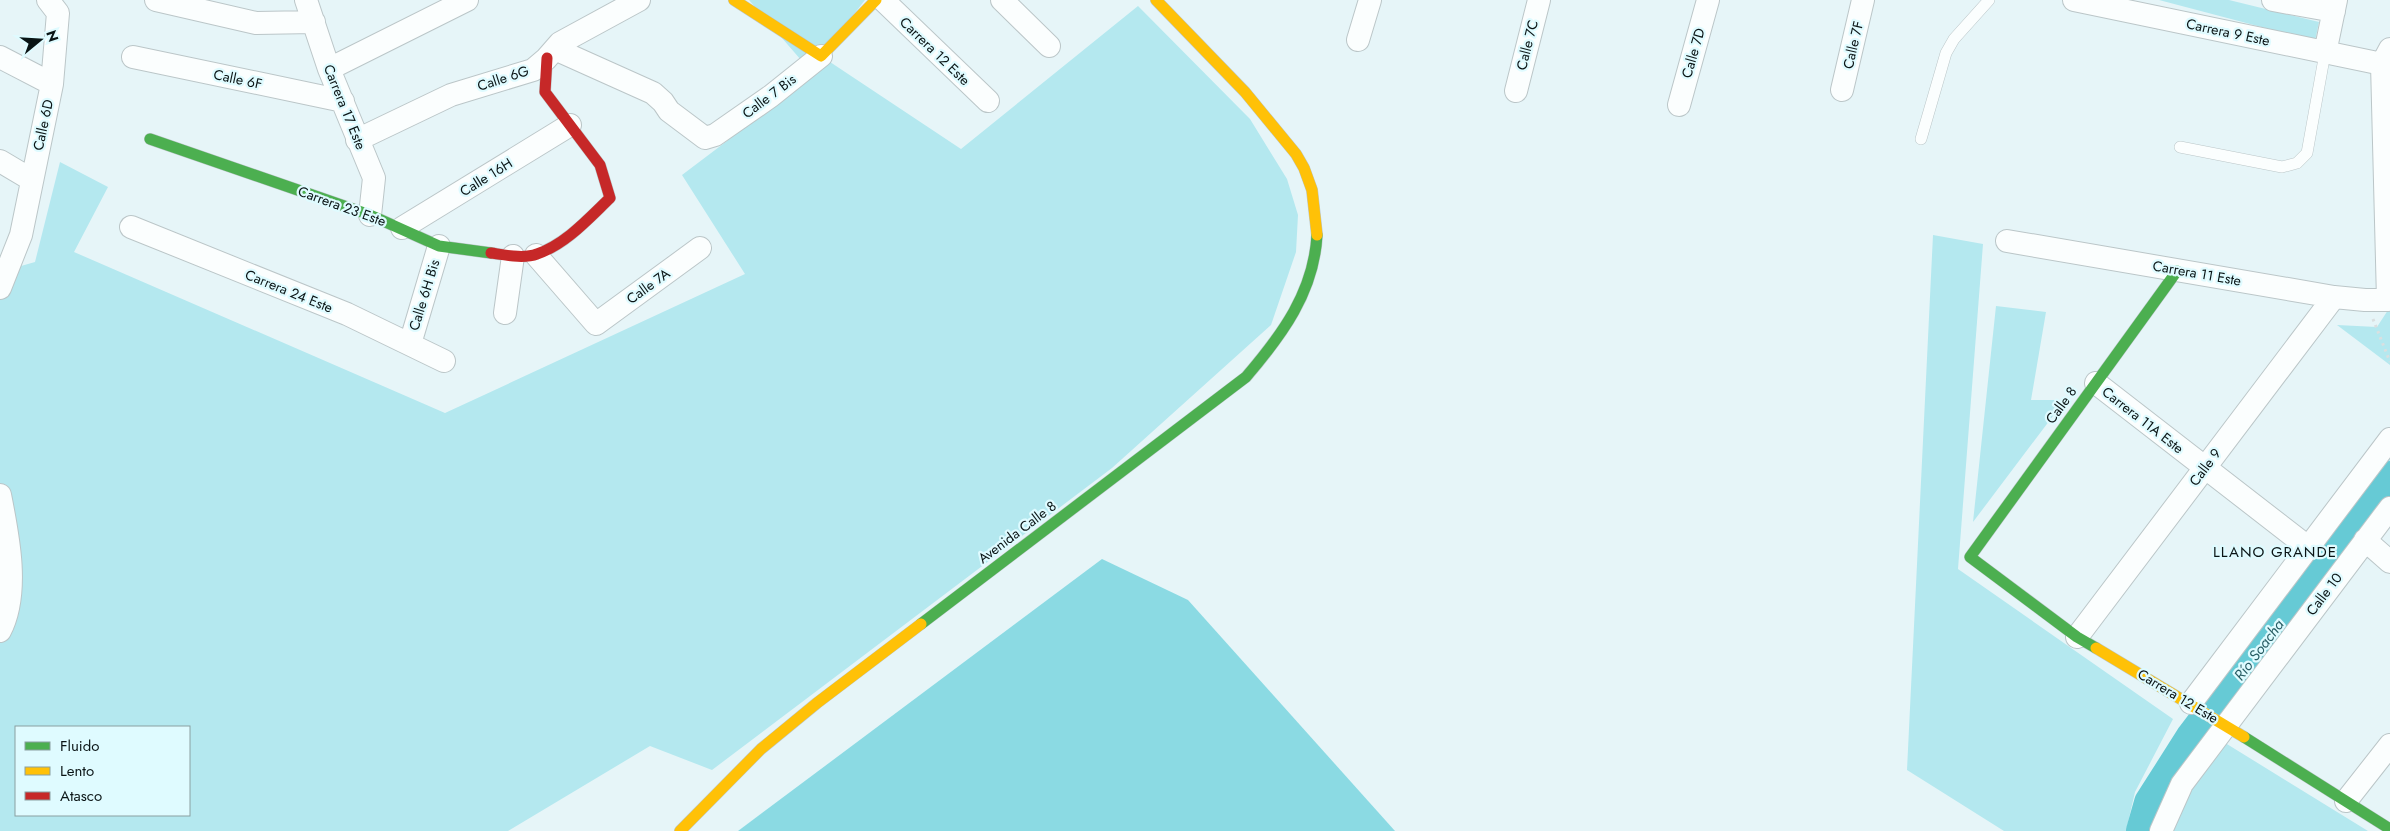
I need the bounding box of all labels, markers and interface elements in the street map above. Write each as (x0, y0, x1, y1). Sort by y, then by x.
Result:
street label: Carrera 12 Este (895, 12, 975, 90)
street label: Carrera 9 Este (2184, 13, 2272, 51)
north arrow (15, 15, 65, 65)
street label: Calle 7C (1511, 18, 1543, 72)
street label: Calle 7F (1838, 19, 1868, 71)
street label: Calle 7D (1676, 26, 1710, 80)
text: N (41, 28, 64, 44)
street label: Calle 6G (475, 60, 531, 96)
street label: Carrera 17 Este (319, 61, 371, 153)
street label: Calle 6F (212, 64, 264, 94)
street label: Calle 7 Bis (738, 69, 800, 123)
street label: Calle 6D (28, 98, 58, 152)
street label: Calle 16H (456, 153, 516, 201)
street label: Carrera 23 Este (295, 181, 389, 231)
street label: Carrera 11 Este (2151, 255, 2243, 291)
street label: Calle 6H Bis (404, 257, 444, 333)
street label: Calle 7A (622, 263, 674, 309)
street label: Carrera 24 Este (242, 264, 336, 318)
street label: Calle 8 (2041, 382, 2081, 428)
street label: Carrera 11A Este (2098, 382, 2188, 458)
street label: Calle 9 (2184, 444, 2226, 490)
street label: Avenida Calle 8 (974, 496, 1060, 568)
district label: LLANO GRANDE (2213, 541, 2337, 563)
street label: Calle 10 (2301, 568, 2347, 620)
water label: Río Soacha (2229, 614, 2290, 685)
street label: Carrera 12 Este (2134, 664, 2222, 728)
legend (15, 726, 190, 816)
text: Fluido (60, 735, 99, 757)
text: Lento (60, 760, 94, 782)
text: Atasco (60, 785, 102, 807)

